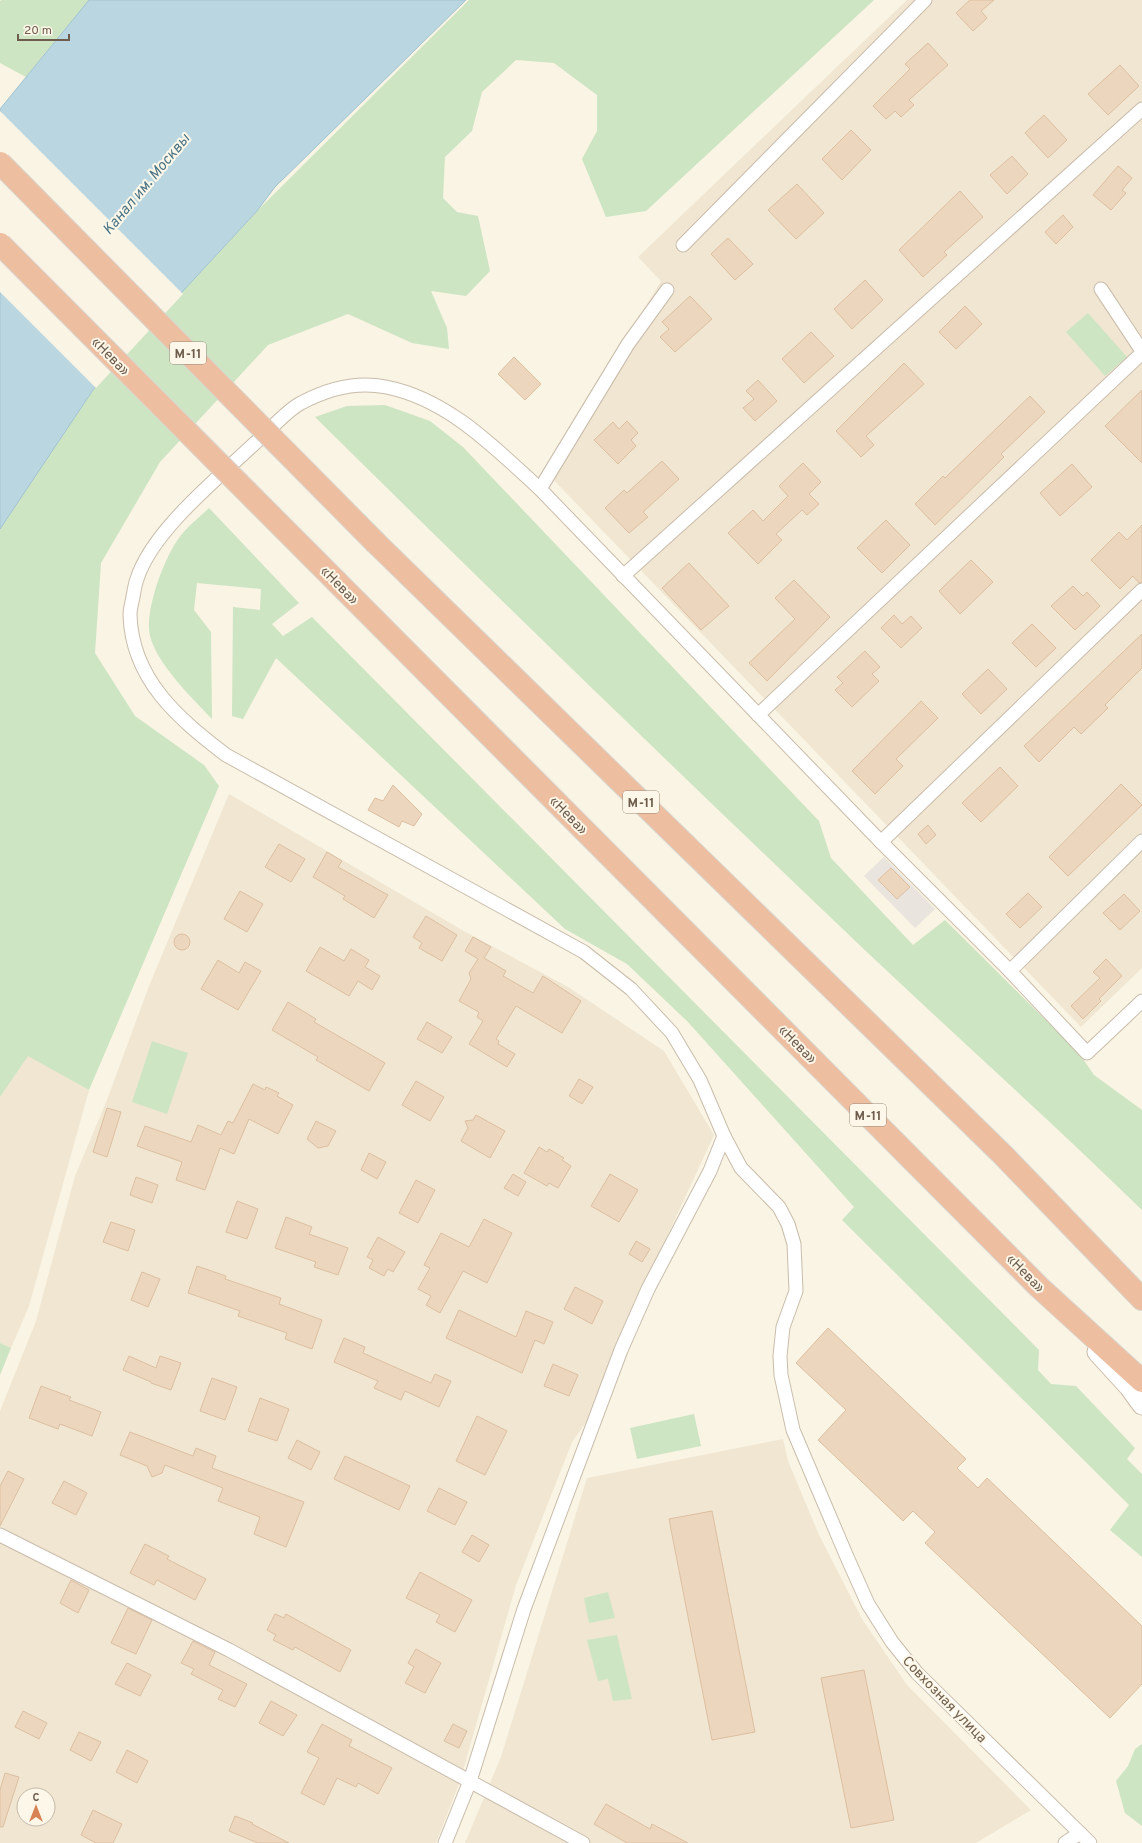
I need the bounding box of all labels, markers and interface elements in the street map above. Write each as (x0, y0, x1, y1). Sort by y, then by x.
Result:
scale bar (18, 16, 69, 42)
text: 20 m (24, 23, 52, 39)
water label: Канал им. Москвы (99, 130, 195, 239)
street label: «Нева» (87, 334, 133, 380)
road number: М-11 (170, 342, 206, 364)
street label: «Нева» (316, 563, 362, 609)
road number: М-11 (623, 791, 659, 813)
street label: «Нева» (545, 793, 591, 839)
street label: «Нева» (774, 1022, 820, 1068)
road number: М-11 (850, 1104, 886, 1126)
street label: «Нева» (1002, 1251, 1048, 1297)
street label: Совхозная улица (898, 1653, 990, 1747)
north arrow (16, 1787, 56, 1827)
text: С (32, 1791, 40, 1805)

